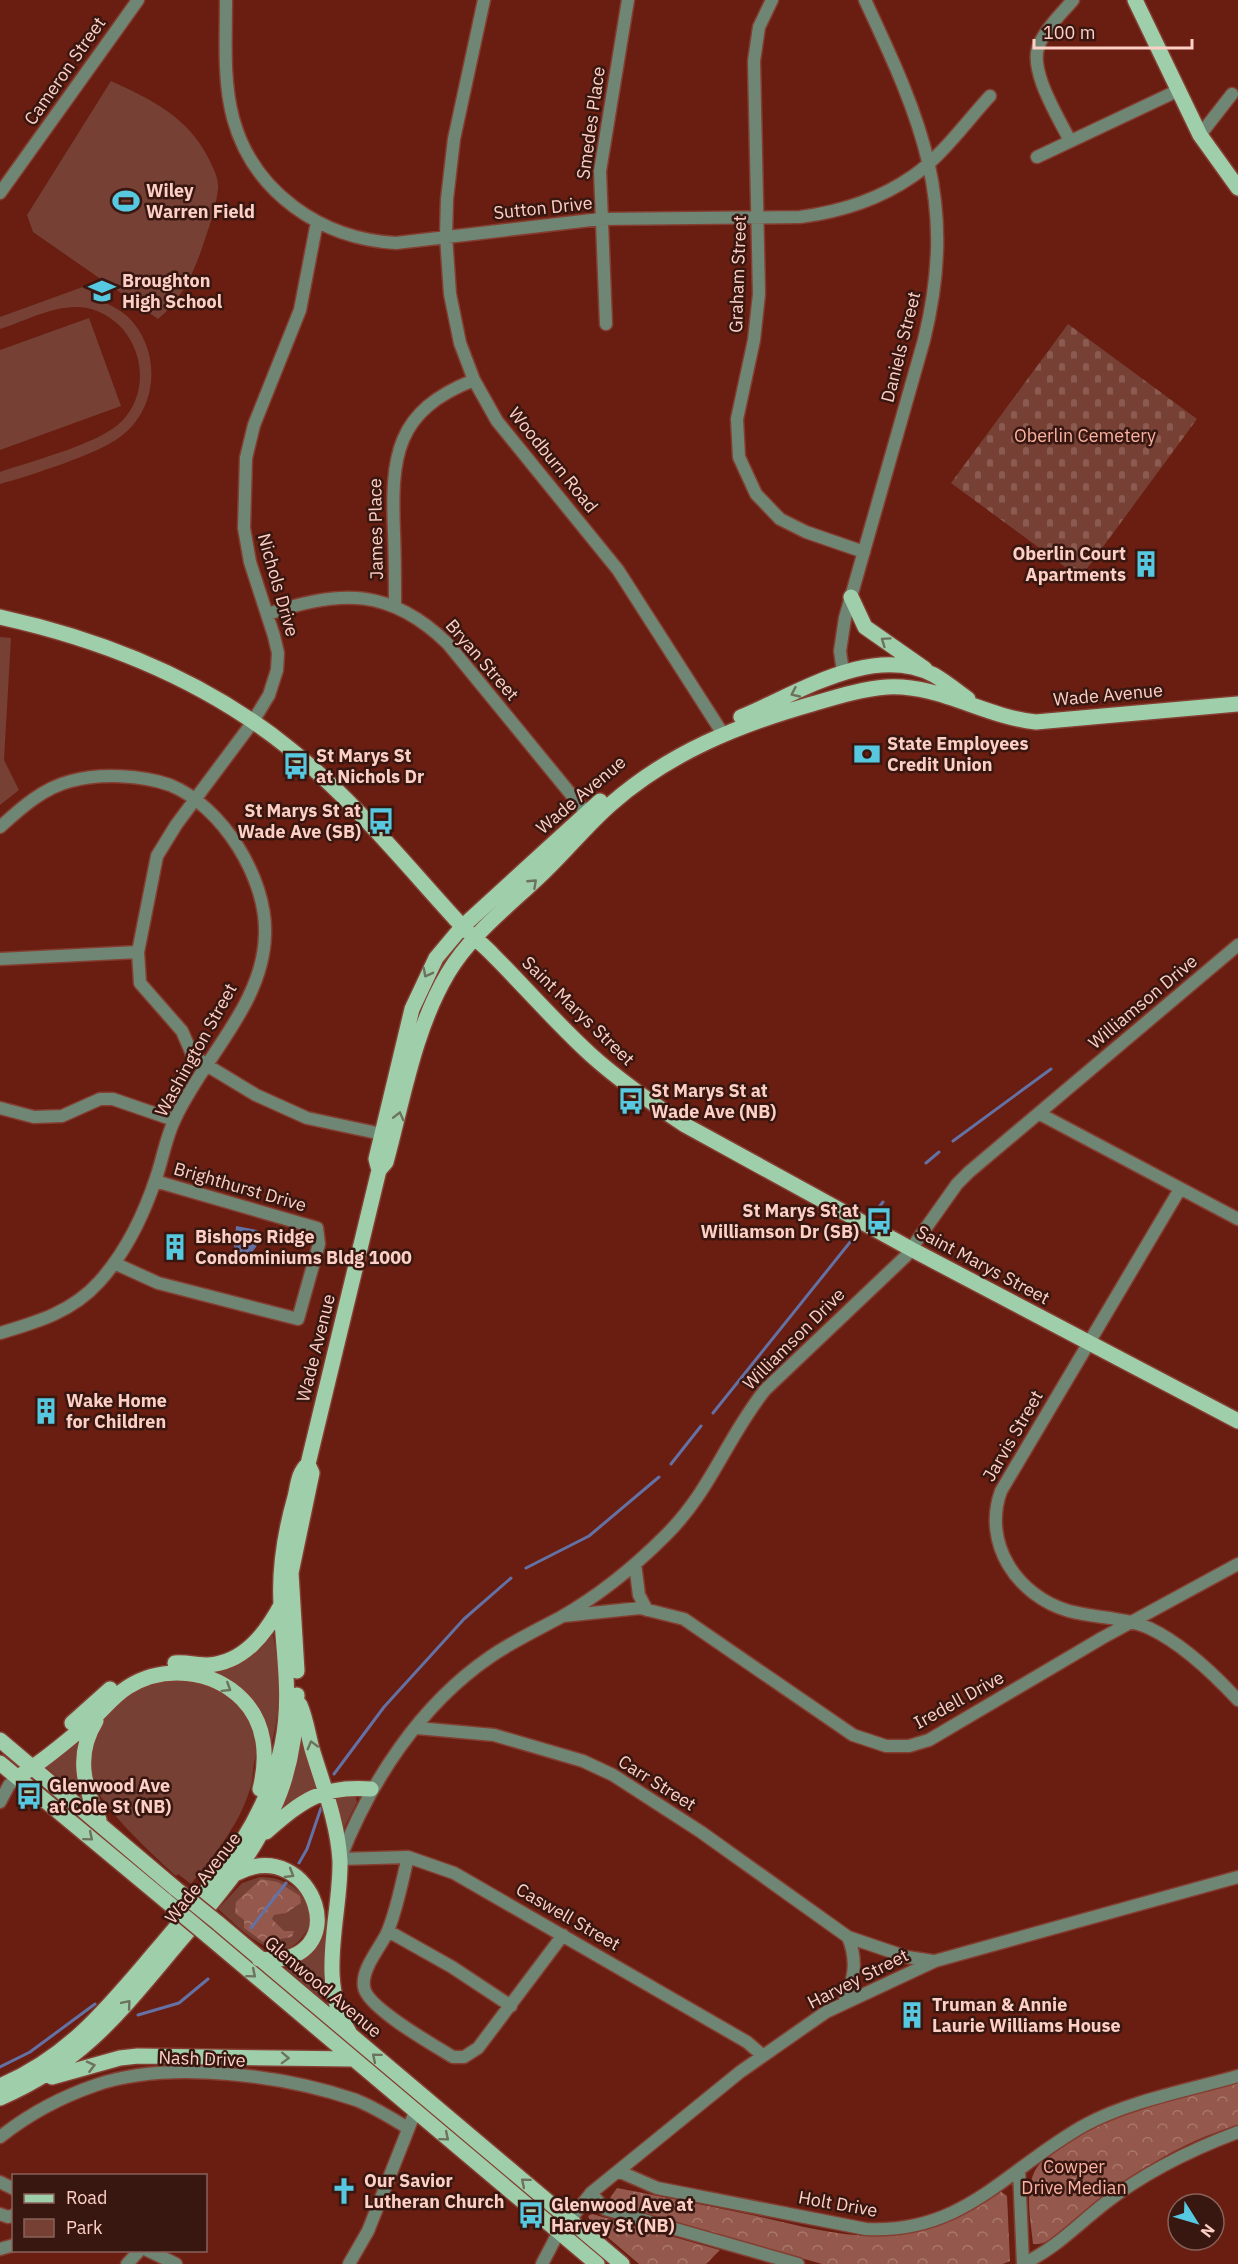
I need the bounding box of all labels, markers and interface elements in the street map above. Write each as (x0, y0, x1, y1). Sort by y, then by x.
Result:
street label: Cameron Street (19, 12, 110, 129)
scale bar (1034, 12, 1192, 50)
text: 100 m (1043, 21, 1095, 44)
street label: Smedes Place (571, 65, 610, 181)
place label: Wiley Warren Field (146, 179, 255, 223)
sports icon: Wiley Warren Field (111, 186, 141, 216)
street label: Sutton Drive (492, 191, 594, 224)
street label: Graham Street (724, 215, 751, 333)
place label: Broughton High School (122, 269, 223, 313)
school or university icon: Broughton High School (87, 276, 117, 306)
street label: Daniels Street (876, 289, 925, 405)
street label: Woodburn Road (504, 402, 603, 517)
park label: Oberlin Cemetery (1014, 424, 1156, 447)
street label: James Place (363, 478, 388, 580)
street label: Nichols Drive (253, 531, 304, 639)
place label: Oberlin Court Apartments (1012, 542, 1126, 586)
building icon: Oberlin Court Apartments (1131, 549, 1161, 579)
street label: Bryan Street (441, 614, 524, 705)
one-way arrow (881, 637, 892, 648)
street label: Wade Avenue (1052, 678, 1164, 711)
one-way arrow (791, 686, 802, 698)
place label: State Employees Credit Union (887, 732, 1029, 776)
bank icon: State Employees Credit Union (852, 739, 882, 769)
place label: St Marys St at Nichols Dr (316, 744, 424, 788)
street label: Wade Avenue (531, 750, 630, 839)
bus stop icon: St Marys St at Nichols Dr (281, 751, 311, 781)
place label: St Marys St at Wade Ave (SB) (237, 799, 361, 843)
bus stop icon: St Marys St at Wade Ave (SB) (366, 806, 396, 836)
one-way arrow (525, 879, 536, 890)
street label: Williamson Drive (1084, 949, 1202, 1054)
street label: Saint Marys Street (517, 951, 639, 1070)
one-way arrow (423, 967, 434, 978)
street label: Washington Street (149, 979, 242, 1120)
place label: St Marys St at Wade Ave (NB) (651, 1079, 776, 1123)
bus stop icon: St Marys St at Wade Ave (NB) (616, 1086, 646, 1116)
one-way arrow (391, 1111, 404, 1121)
street label: Brighthurst Drive (171, 1157, 309, 1216)
place label: St Marys St at Williamson Dr (SB) (700, 1199, 859, 1243)
bus stop icon: St Marys St at Williamson Dr (SB) (864, 1206, 894, 1236)
street label: Saint Marys Street (913, 1220, 1054, 1309)
place label: Bishops Ridge Condominiums Bldg 1000 (195, 1225, 412, 1269)
building icon: Bishops Ridge Condominiums Bldg 1000 (160, 1232, 190, 1262)
street label: Williamson Drive (738, 1283, 850, 1395)
street label: Wade Avenue (291, 1292, 340, 1404)
street label: Jarvis Street (977, 1386, 1048, 1485)
place label: Wake Home for Children (66, 1389, 167, 1433)
building icon: Wake Home for Children (31, 1396, 61, 1426)
street label: Iredell Drive (910, 1665, 1008, 1734)
one-way arrow (221, 1680, 231, 1692)
one-way arrow (306, 1740, 319, 1750)
street label: Carr Street (614, 1750, 701, 1816)
place label: Glenwood Ave at Cole St (NB) (49, 1774, 171, 1818)
bus stop icon: Glenwood Ave at Cole St (NB) (14, 1781, 44, 1811)
street label: Wade Avenue (160, 1827, 246, 1928)
one-way arrow (82, 1829, 93, 1840)
one-way arrow (284, 1867, 294, 1878)
street label: Caswell Street (512, 1878, 624, 1956)
street label: Glenwood Avenue (260, 1931, 387, 2042)
street label: Harvey Street (803, 1943, 912, 2014)
one-way arrow (245, 1966, 256, 1977)
place label: Truman & Annie Laurie Williams House (932, 1993, 1121, 2037)
one-way arrow (119, 2000, 130, 2011)
building icon: Truman & Annie Laurie Williams House (897, 2000, 927, 2030)
street label: Nash Drive (158, 2045, 246, 2072)
one-way arrow (280, 2052, 289, 2064)
one-way arrow (372, 2053, 383, 2064)
one-way arrow (85, 2061, 96, 2073)
one-way arrow (438, 2129, 449, 2140)
park label: Cowper Drive Median (1021, 2155, 1127, 2199)
place label: Our Savior Lutheran Church (364, 2169, 505, 2213)
legend (12, 2174, 207, 2252)
church icon: Our Savior Lutheran Church (329, 2176, 359, 2206)
one-way arrow (521, 2178, 532, 2189)
street label: Holt Drive (797, 2185, 880, 2222)
text: Road (66, 2186, 107, 2209)
north arrow (1166, 2192, 1226, 2252)
place label: Glenwood Ave at Harvey St (NB) (551, 2193, 693, 2237)
bus stop icon: Glenwood Ave at Harvey St (NB) (516, 2200, 546, 2230)
text: Park (66, 2216, 103, 2239)
text: N (1197, 2220, 1219, 2242)

